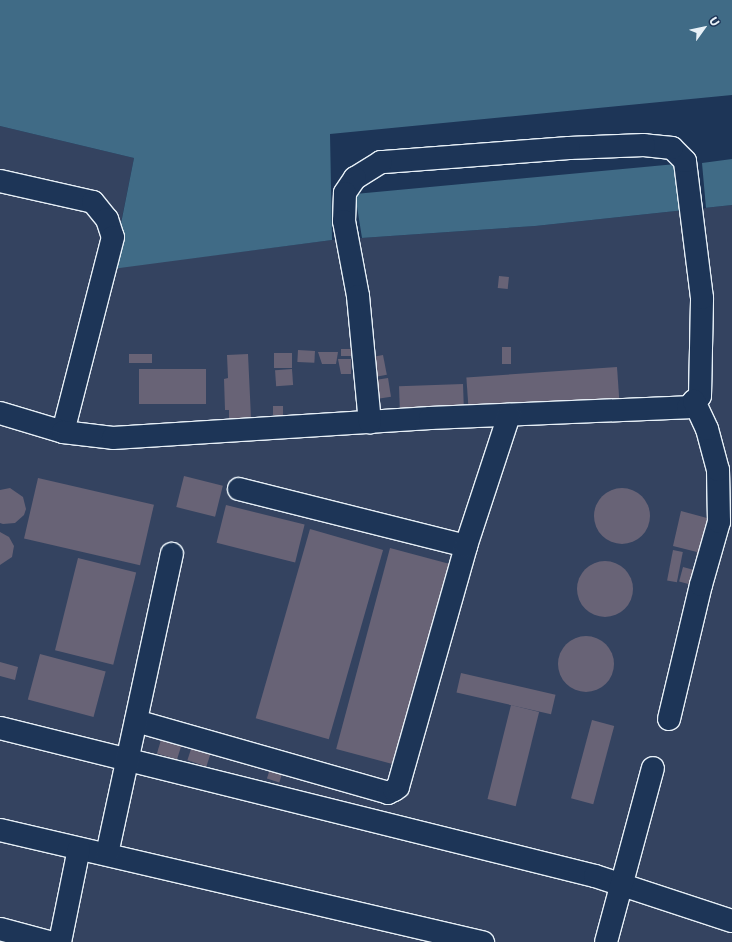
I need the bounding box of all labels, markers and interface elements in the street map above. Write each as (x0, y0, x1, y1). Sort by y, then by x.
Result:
north arrow (684, 8, 724, 48)
text: U (705, 13, 724, 29)

